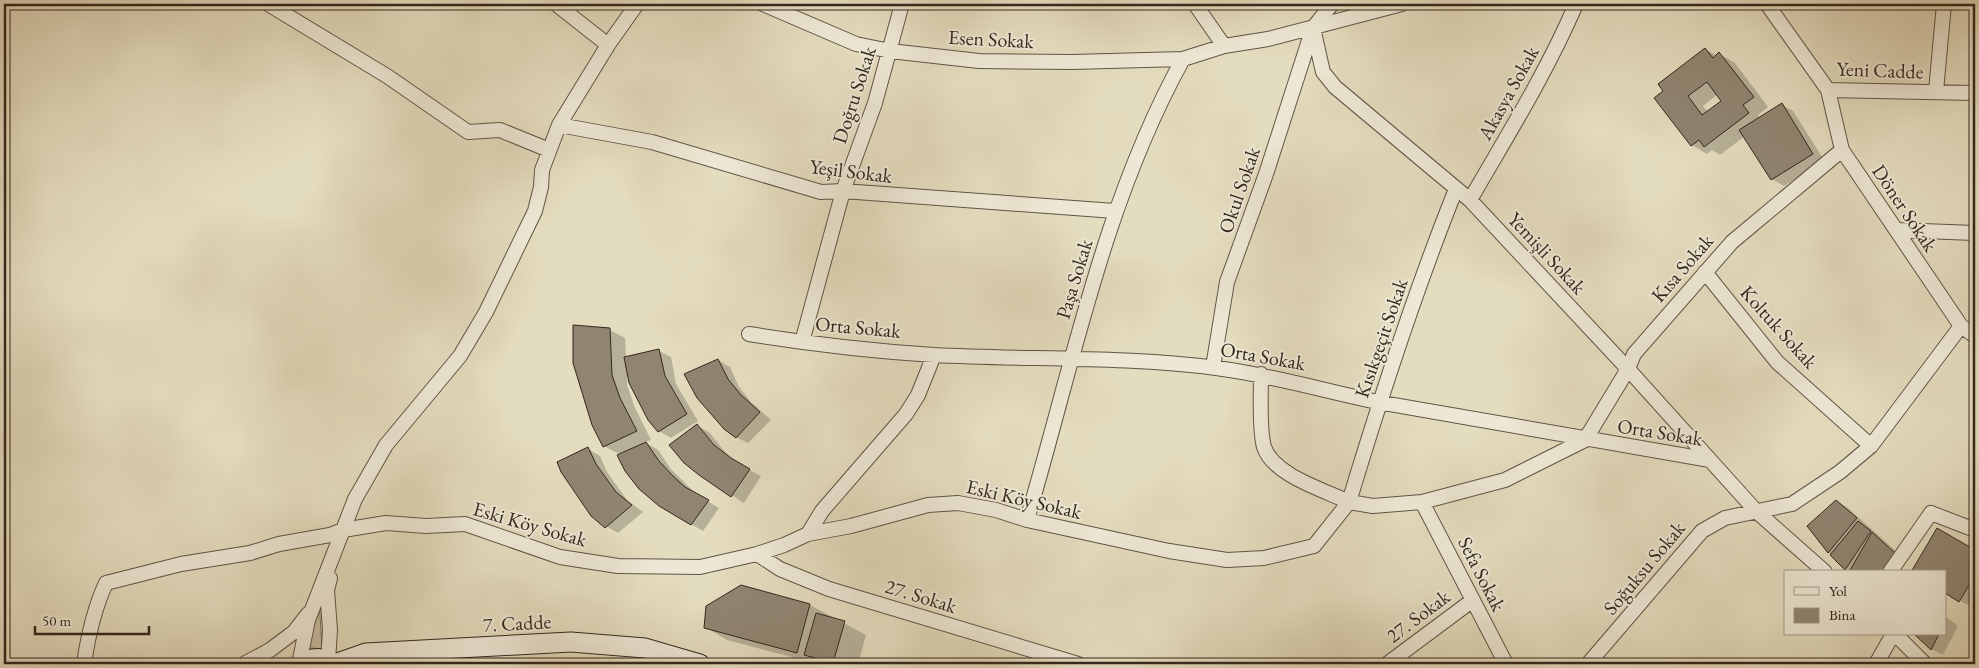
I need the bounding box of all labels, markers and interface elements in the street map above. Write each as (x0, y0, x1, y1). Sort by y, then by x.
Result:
street label: Esen Sokak (948, 24, 1035, 54)
street label: Akasya Sokak (1471, 41, 1545, 145)
street label: Doğru Sokak (826, 43, 882, 147)
street label: Yeni Cadde (1836, 55, 1924, 85)
street label: Okul Sokak (1212, 143, 1266, 237)
street label: Yeşil Sokak (808, 153, 894, 189)
street label: Döner Sokak (1866, 159, 1944, 257)
street label: Yemişli Sokak (1502, 206, 1592, 300)
street label: Kısa Sokak (1645, 228, 1719, 308)
street label: Paşa Sokak (1050, 235, 1099, 322)
street label: Kısıkgeçit Sokak (1348, 274, 1414, 401)
street label: Koltuk Sokak (1735, 280, 1824, 375)
street label: Orta Sokak (814, 310, 903, 344)
street label: Orta Sokak (1218, 336, 1308, 376)
street label: Orta Sokak (1616, 412, 1705, 452)
street label: Eski Köy Sokak (964, 473, 1085, 525)
street label: Eski Köy Sokak (470, 495, 591, 553)
street label: Soğuksu Sokak (1597, 515, 1691, 620)
street label: Sefa Sokak (1452, 532, 1512, 616)
legend (1784, 570, 1946, 636)
street label: 27. Sokak (882, 573, 961, 619)
text: Yol (1829, 581, 1847, 600)
street label: 27. Sokak (1381, 583, 1456, 648)
scale bar (35, 603, 149, 635)
text: Bina (1829, 605, 1855, 624)
street label: 7. Cadde (482, 608, 552, 638)
text: 50 m (42, 611, 71, 630)

